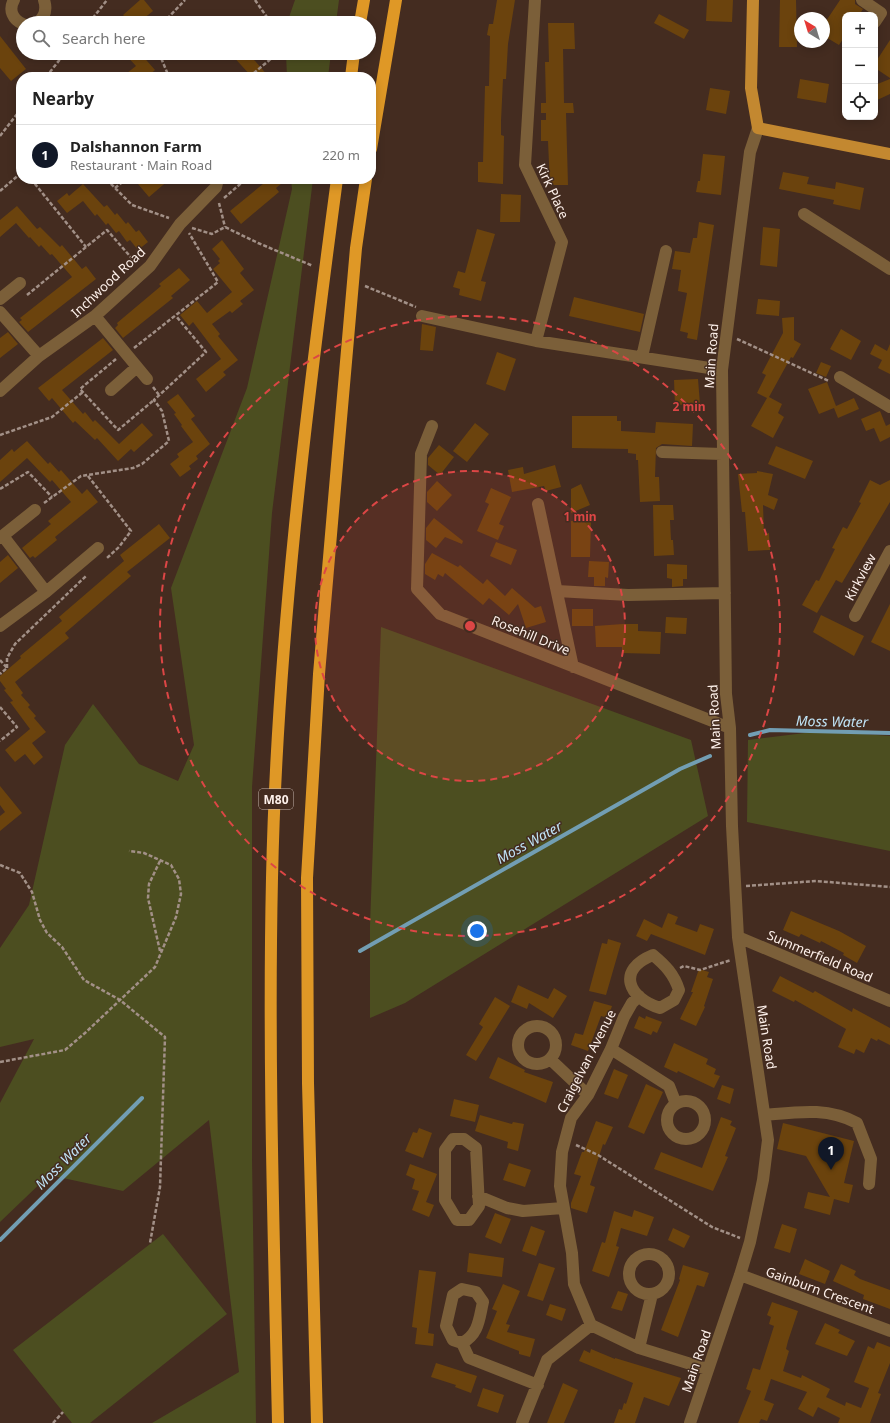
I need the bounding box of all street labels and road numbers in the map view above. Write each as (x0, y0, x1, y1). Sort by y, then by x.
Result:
street label: Kirk Place (532, 160, 574, 222)
street label: Inchwood Road (67, 243, 149, 321)
street label: Main Road (700, 323, 722, 389)
street label: Kirkview (840, 550, 880, 604)
street label: Rosehill Drive (489, 611, 573, 659)
street label: Main Road (703, 684, 725, 750)
road number: M80 (259, 789, 293, 809)
street label: Summerfield Road (764, 926, 876, 986)
street label: Main Road (753, 1003, 781, 1071)
street label: Craigelvan Avenue (552, 1006, 620, 1116)
street label: Gainburn Crescent (763, 1262, 877, 1318)
street label: Main Road (677, 1327, 715, 1395)

